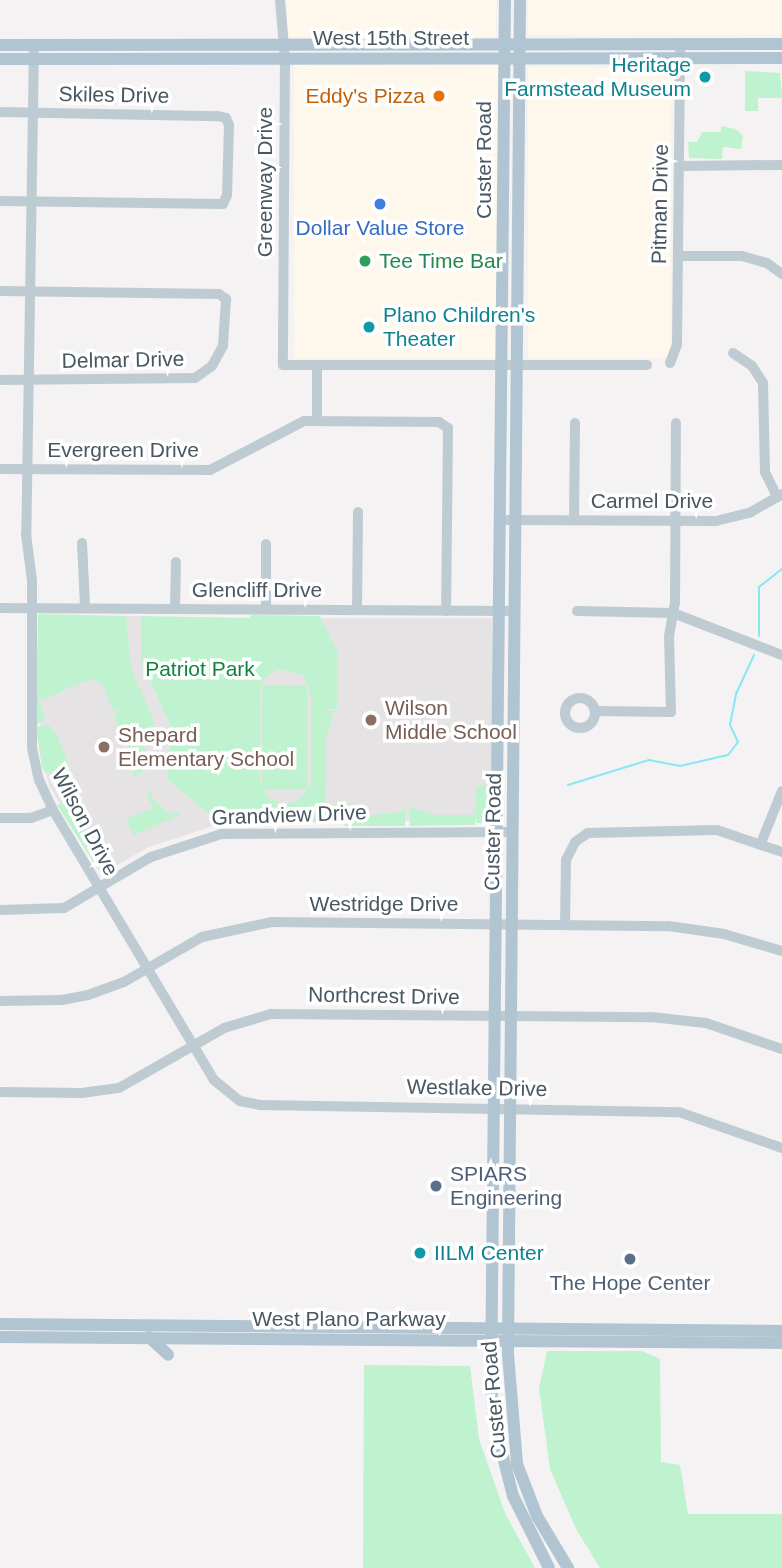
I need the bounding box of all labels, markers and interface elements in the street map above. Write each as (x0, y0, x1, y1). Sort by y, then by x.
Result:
street label: West 15th Street (313, 25, 469, 51)
place label: Heritage Farmstead Museum (504, 52, 691, 102)
marker: Heritage Farmstead Museum (697, 69, 713, 85)
street label: Skiles Drive (58, 81, 170, 109)
place label: Eddy's Pizza (305, 83, 425, 109)
marker: Eddy's Pizza (431, 88, 447, 104)
street label: Custer Road (471, 101, 497, 219)
street label: Greenway Drive (252, 107, 278, 257)
street label: Pitman Drive (646, 144, 674, 264)
marker: Dollar Value Store (372, 196, 388, 212)
place label: Dollar Value Store (296, 215, 464, 241)
place label: Tee Time Bar (379, 248, 503, 274)
marker: Tee Time Bar (357, 253, 373, 269)
place label: Plano Children's Theater (383, 302, 535, 352)
marker: Plano Children's Theater (361, 319, 377, 335)
street label: Delmar Drive (62, 346, 184, 374)
street label: Evergreen Drive (47, 437, 199, 463)
street label: Carmel Drive (591, 488, 713, 514)
street label: Glencliff Drive (192, 577, 322, 603)
park label: Patriot Park (145, 656, 255, 682)
place label: Wilson Middle School (385, 695, 517, 745)
marker: Wilson Middle School (363, 712, 379, 728)
place label: Shepard Elementary School (118, 722, 294, 772)
marker: Shepard Elementary School (96, 739, 112, 755)
street label: Wilson Drive (46, 764, 124, 880)
street label: Custer Road (479, 773, 507, 891)
street label: Grandview Drive (211, 800, 367, 830)
street label: Westridge Drive (310, 891, 458, 917)
street label: Northcrest Drive (308, 982, 460, 1010)
street label: Westlake Drive (406, 1074, 548, 1102)
place label: SPIARS Engineering (450, 1161, 562, 1211)
marker: SPIARS Engineering (428, 1178, 444, 1194)
place label: IILM Center (434, 1240, 544, 1266)
marker: IILM Center (412, 1245, 428, 1261)
marker: The Hope Center (622, 1251, 638, 1267)
place label: The Hope Center (549, 1270, 711, 1296)
street label: West Plano Parkway (252, 1306, 446, 1332)
street label: Custer Road (476, 1340, 512, 1460)

